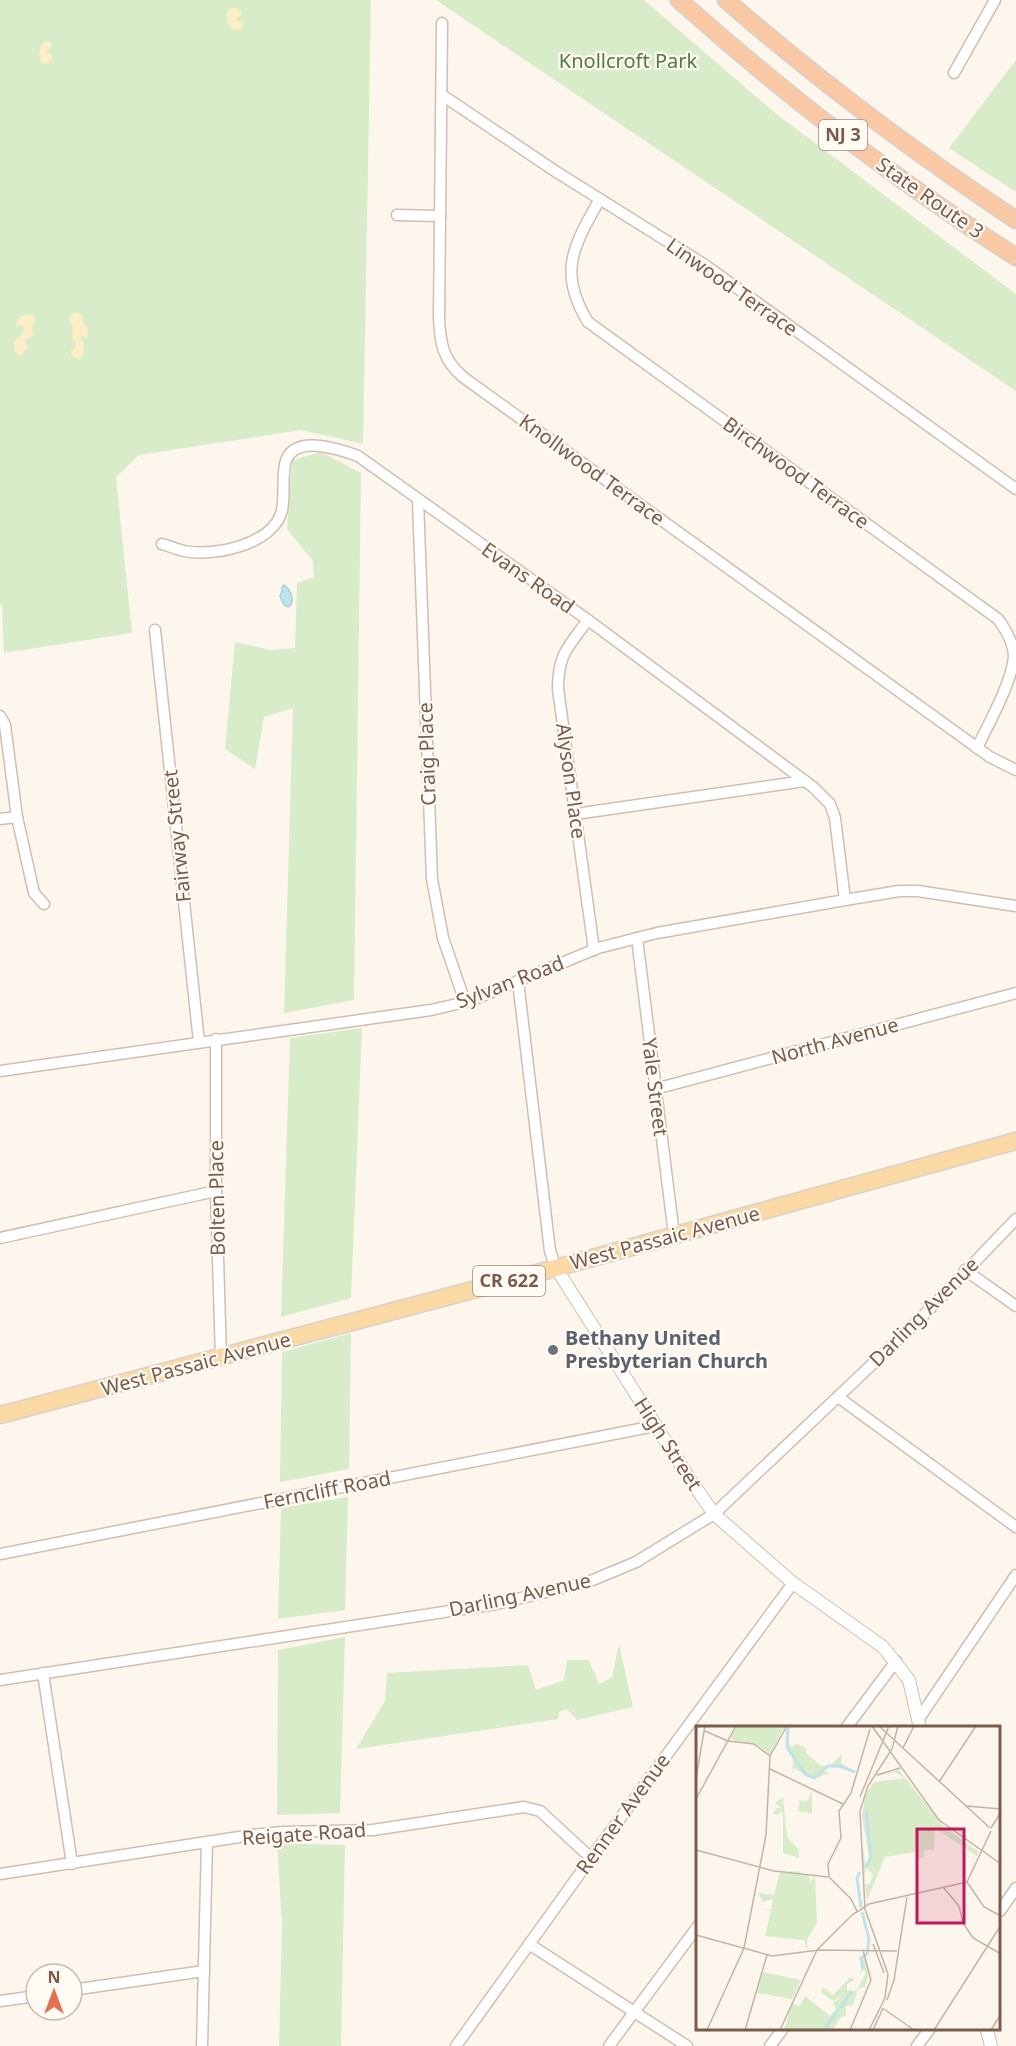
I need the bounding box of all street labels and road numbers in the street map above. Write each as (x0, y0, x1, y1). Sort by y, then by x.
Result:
road number: NJ 3 (819, 120, 867, 150)
street label: State Route 3 (871, 151, 989, 245)
street label: Linwood Terrace (661, 231, 803, 342)
street label: Knollwood Terrace (514, 408, 671, 532)
street label: Birchwood Terrace (718, 410, 875, 535)
street label: Evans Road (476, 536, 580, 620)
street label: Craig Place (411, 702, 442, 806)
street label: Alyson Place (550, 721, 593, 841)
street label: Fairway Street (156, 768, 197, 904)
street label: Sylvan Road (452, 949, 568, 1014)
street label: North Avenue (768, 1011, 901, 1070)
street label: Yale Street (636, 1036, 675, 1138)
street label: Bolten Place (202, 1140, 231, 1256)
street label: West Passaic Avenue (567, 1199, 763, 1276)
street label: Darling Avenue (863, 1251, 984, 1372)
road number: CR 622 (473, 1266, 545, 1296)
street label: West Passaic Avenue (98, 1325, 294, 1402)
street label: High Street (628, 1392, 709, 1495)
street label: Ferncliff Road (261, 1464, 393, 1515)
street label: Darling Avenue (446, 1566, 593, 1623)
street label: Renner Avenue (570, 1748, 676, 1880)
street label: Reigate Road (241, 1816, 367, 1851)

